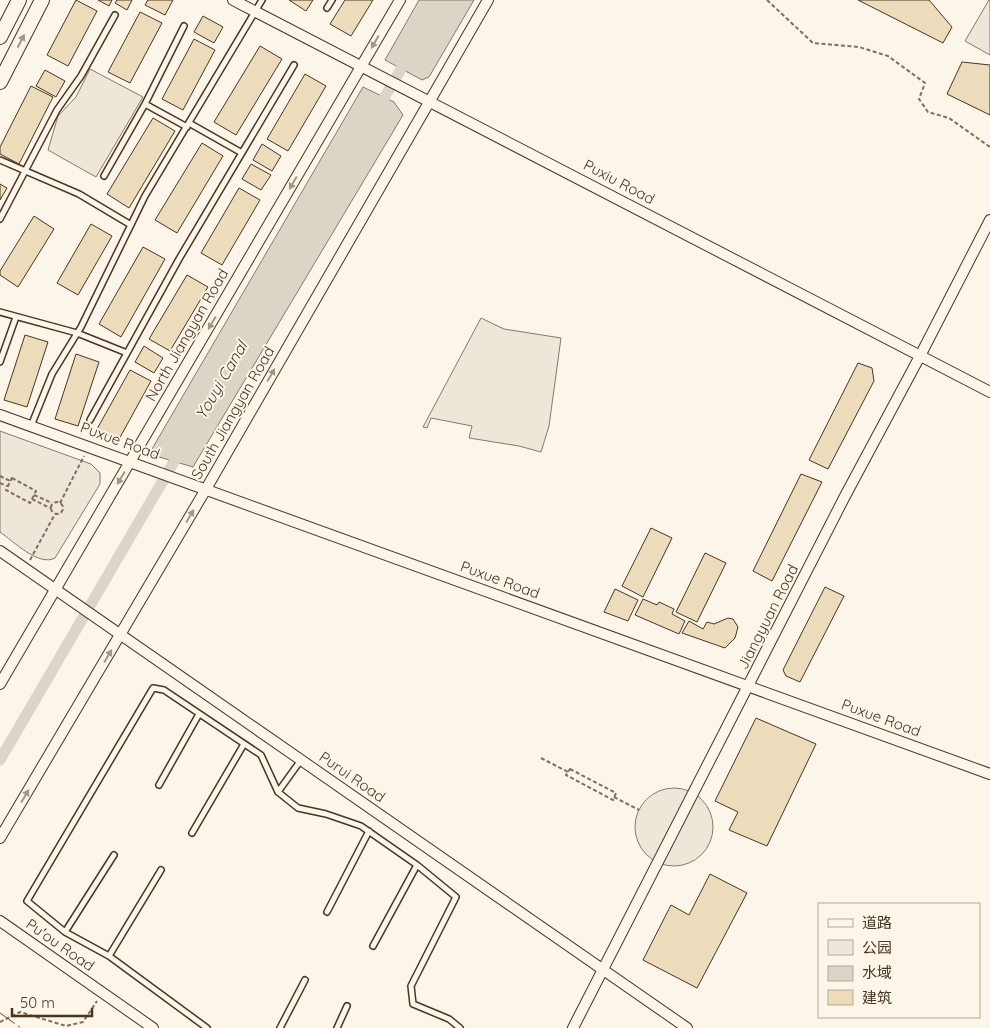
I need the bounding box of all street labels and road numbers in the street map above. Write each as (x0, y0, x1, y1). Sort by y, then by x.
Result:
street label: Puxiu Road (580, 155, 658, 208)
street label: North Jiangyan Road (141, 265, 232, 404)
street label: South Jiangyan Road (187, 343, 278, 483)
street label: Puxue Road (78, 417, 162, 464)
street label: Puxue Road (458, 556, 542, 603)
street label: Jiangyuan Road (733, 561, 802, 672)
street label: Puxue Road (839, 694, 923, 741)
street label: Purui Road (316, 747, 389, 806)
street label: Pu'ou Road (22, 914, 98, 975)

